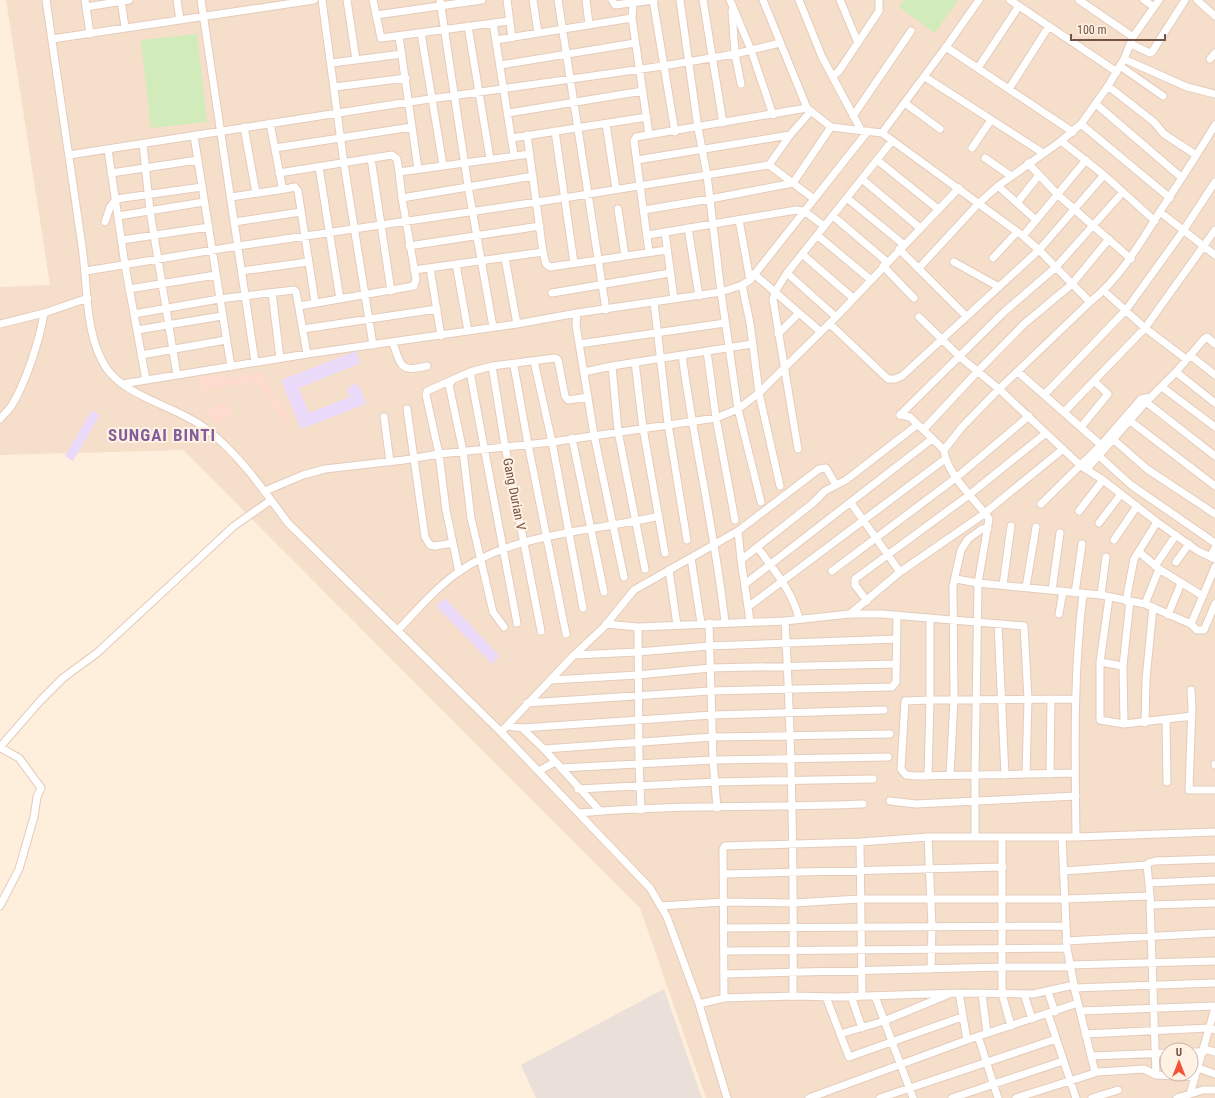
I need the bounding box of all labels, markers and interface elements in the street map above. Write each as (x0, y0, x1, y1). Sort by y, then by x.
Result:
scale bar (1071, 16, 1165, 42)
text: 100 m (1077, 23, 1107, 37)
district label: SUNGAI BINTI (108, 425, 216, 445)
street label: Gang Durian V (500, 457, 529, 532)
north arrow (1159, 1042, 1199, 1082)
text: U (1176, 1046, 1182, 1059)

